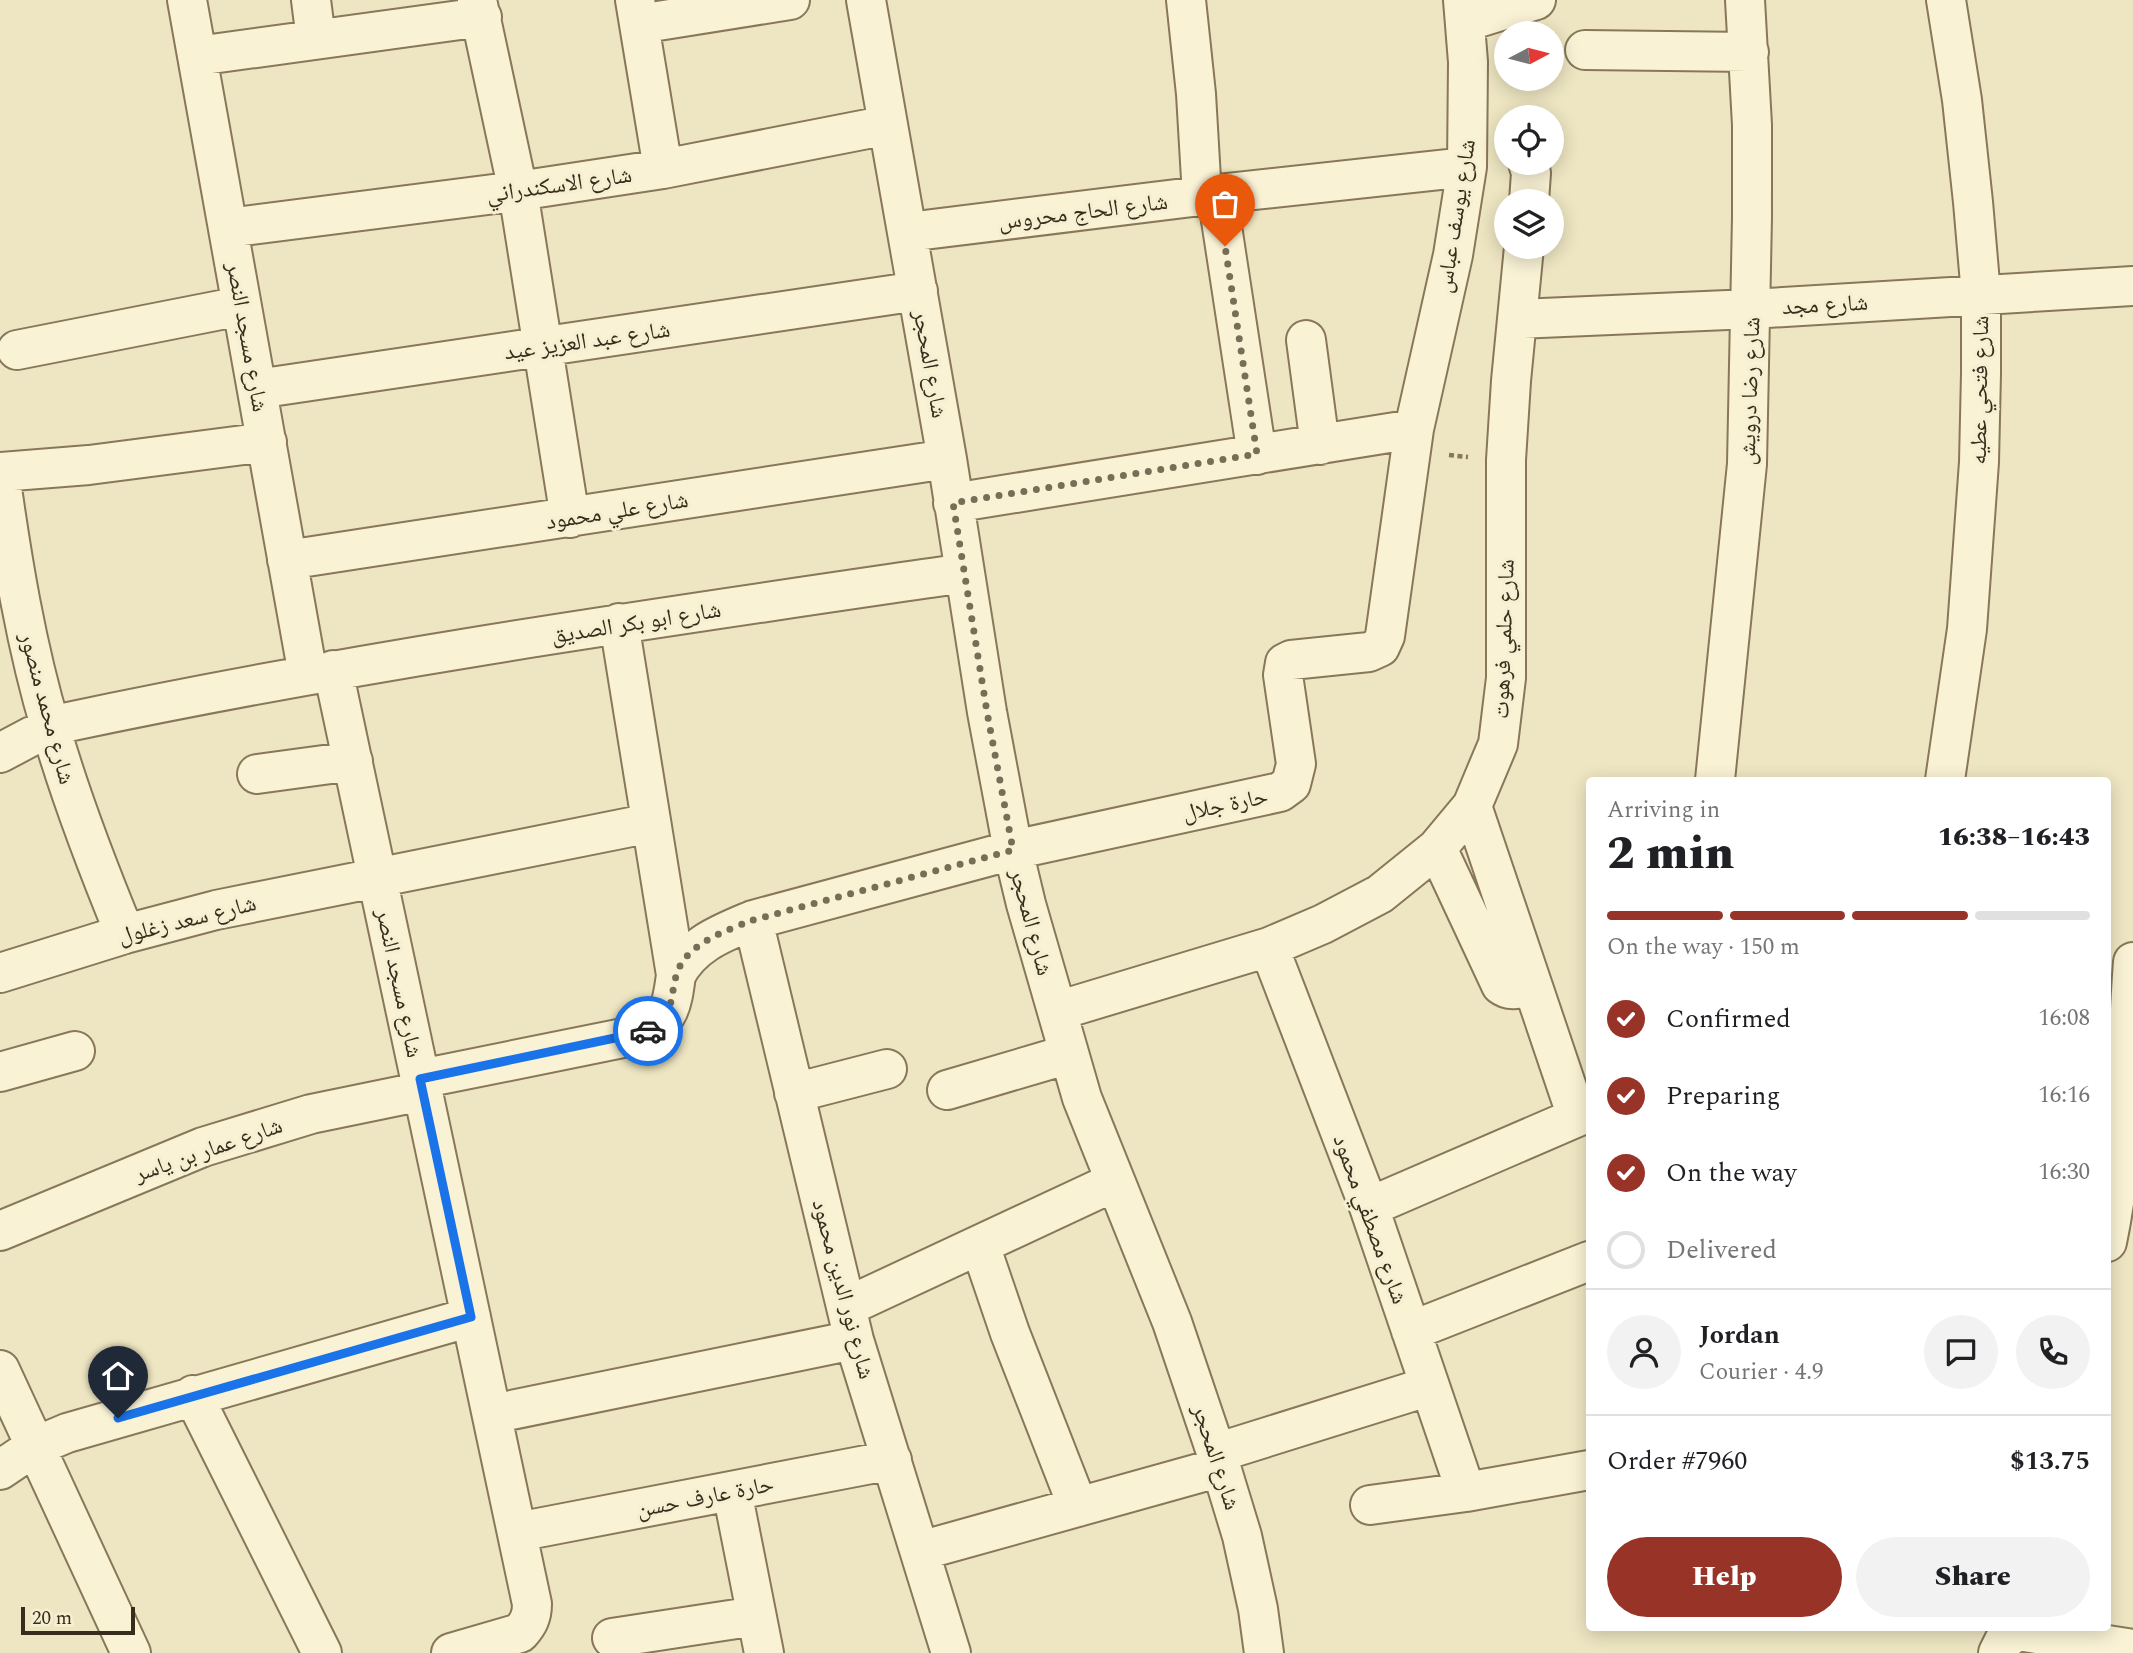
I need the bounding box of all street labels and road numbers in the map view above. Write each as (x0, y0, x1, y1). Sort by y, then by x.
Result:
street label: شارع يوسف عباس (1427, 137, 1486, 296)
street label: شارع الاسكندراني (484, 158, 634, 213)
street label: شارع الحاج محروس (996, 185, 1170, 240)
street label: شارع مسجد النصر (216, 259, 277, 415)
street label: شارع مجد (1781, 286, 1869, 325)
street label: شارع المحجر (903, 306, 956, 421)
street label: شارع عبد العزيز عيد (502, 313, 673, 370)
street label: شارع فتحي عطيه (1962, 315, 1999, 465)
street label: شارع رضا درويش (1730, 316, 1771, 466)
street label: شارع علي محمود (543, 483, 691, 540)
street label: شارع حلمي فرهوت (1484, 559, 1525, 720)
street label: شارع ابو بكر الصديق (549, 593, 724, 654)
street label: شارع محمد منصور (9, 627, 84, 788)
street label: حارة جلال (1179, 779, 1271, 832)
street label: شارع المحجر (999, 864, 1062, 980)
street label: شارع سعد زغلول (115, 886, 260, 955)
street label: شارع مسجد النصر (365, 905, 431, 1061)
street label: شارع عمار بن ياسر (129, 1109, 287, 1192)
street label: شارع مصطفي محمود (1323, 1130, 1417, 1309)
street label: شارع نور الدين محمود (802, 1195, 883, 1383)
street label: شارع المحجر (1182, 1399, 1249, 1515)
street label: حارة عارف حسن (634, 1467, 777, 1528)

